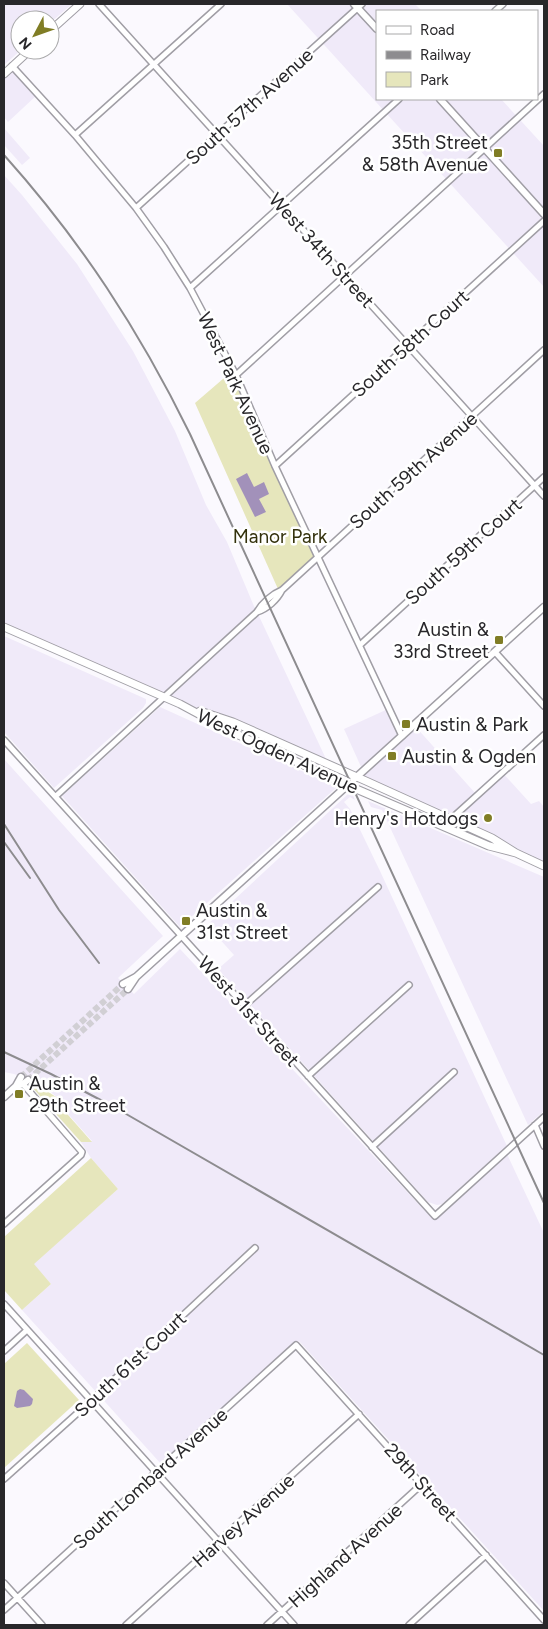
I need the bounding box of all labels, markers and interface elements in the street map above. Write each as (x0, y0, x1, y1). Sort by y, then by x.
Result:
north arrow (10, 10, 60, 60)
legend (376, 10, 538, 100)
text: Road (420, 21, 455, 39)
text: N (16, 34, 36, 53)
street label: South 57th Avenue (181, 43, 318, 170)
text: Railway (420, 46, 471, 64)
text: Park (420, 71, 449, 89)
place label: 35th Street & 58th Avenue (362, 131, 488, 176)
marker: 35th Street & 58th Avenue (492, 147, 504, 159)
street label: West 34th Street (264, 188, 379, 312)
street label: South 58th Court (347, 285, 474, 402)
street label: West Park Avenue (193, 309, 278, 458)
street label: South 59th Avenue (345, 407, 482, 534)
street label: South 59th Court (400, 493, 526, 610)
park label: Manor Park (233, 525, 328, 548)
place label: Austin & 33rd Street (393, 618, 490, 663)
marker: Austin & 33rd Street (493, 634, 505, 646)
street label: West Ogden Avenue (193, 704, 362, 799)
place label: Austin & Park (416, 713, 529, 736)
marker: Austin & Park (400, 718, 412, 730)
place label: Austin & Ogden (402, 745, 536, 768)
marker: Austin & Ogden (386, 750, 398, 762)
place label: Henry's Hotdogs (334, 807, 478, 830)
marker: Henry's Hotdogs (482, 812, 494, 824)
place label: Austin & 31st Street (196, 899, 288, 944)
marker: Austin & 31st Street (180, 915, 192, 927)
street label: West 31st Street (193, 951, 304, 1071)
place label: Austin & 29th Street (29, 1072, 126, 1117)
marker: Austin & 29th Street (13, 1088, 25, 1100)
street label: South 61st Court (70, 1307, 191, 1422)
street label: South Lombard Avenue (68, 1403, 232, 1554)
street label: 29th Street (380, 1439, 462, 1526)
street label: Harvey Avenue (188, 1469, 299, 1572)
street label: Highland Avenue (284, 1498, 407, 1612)

